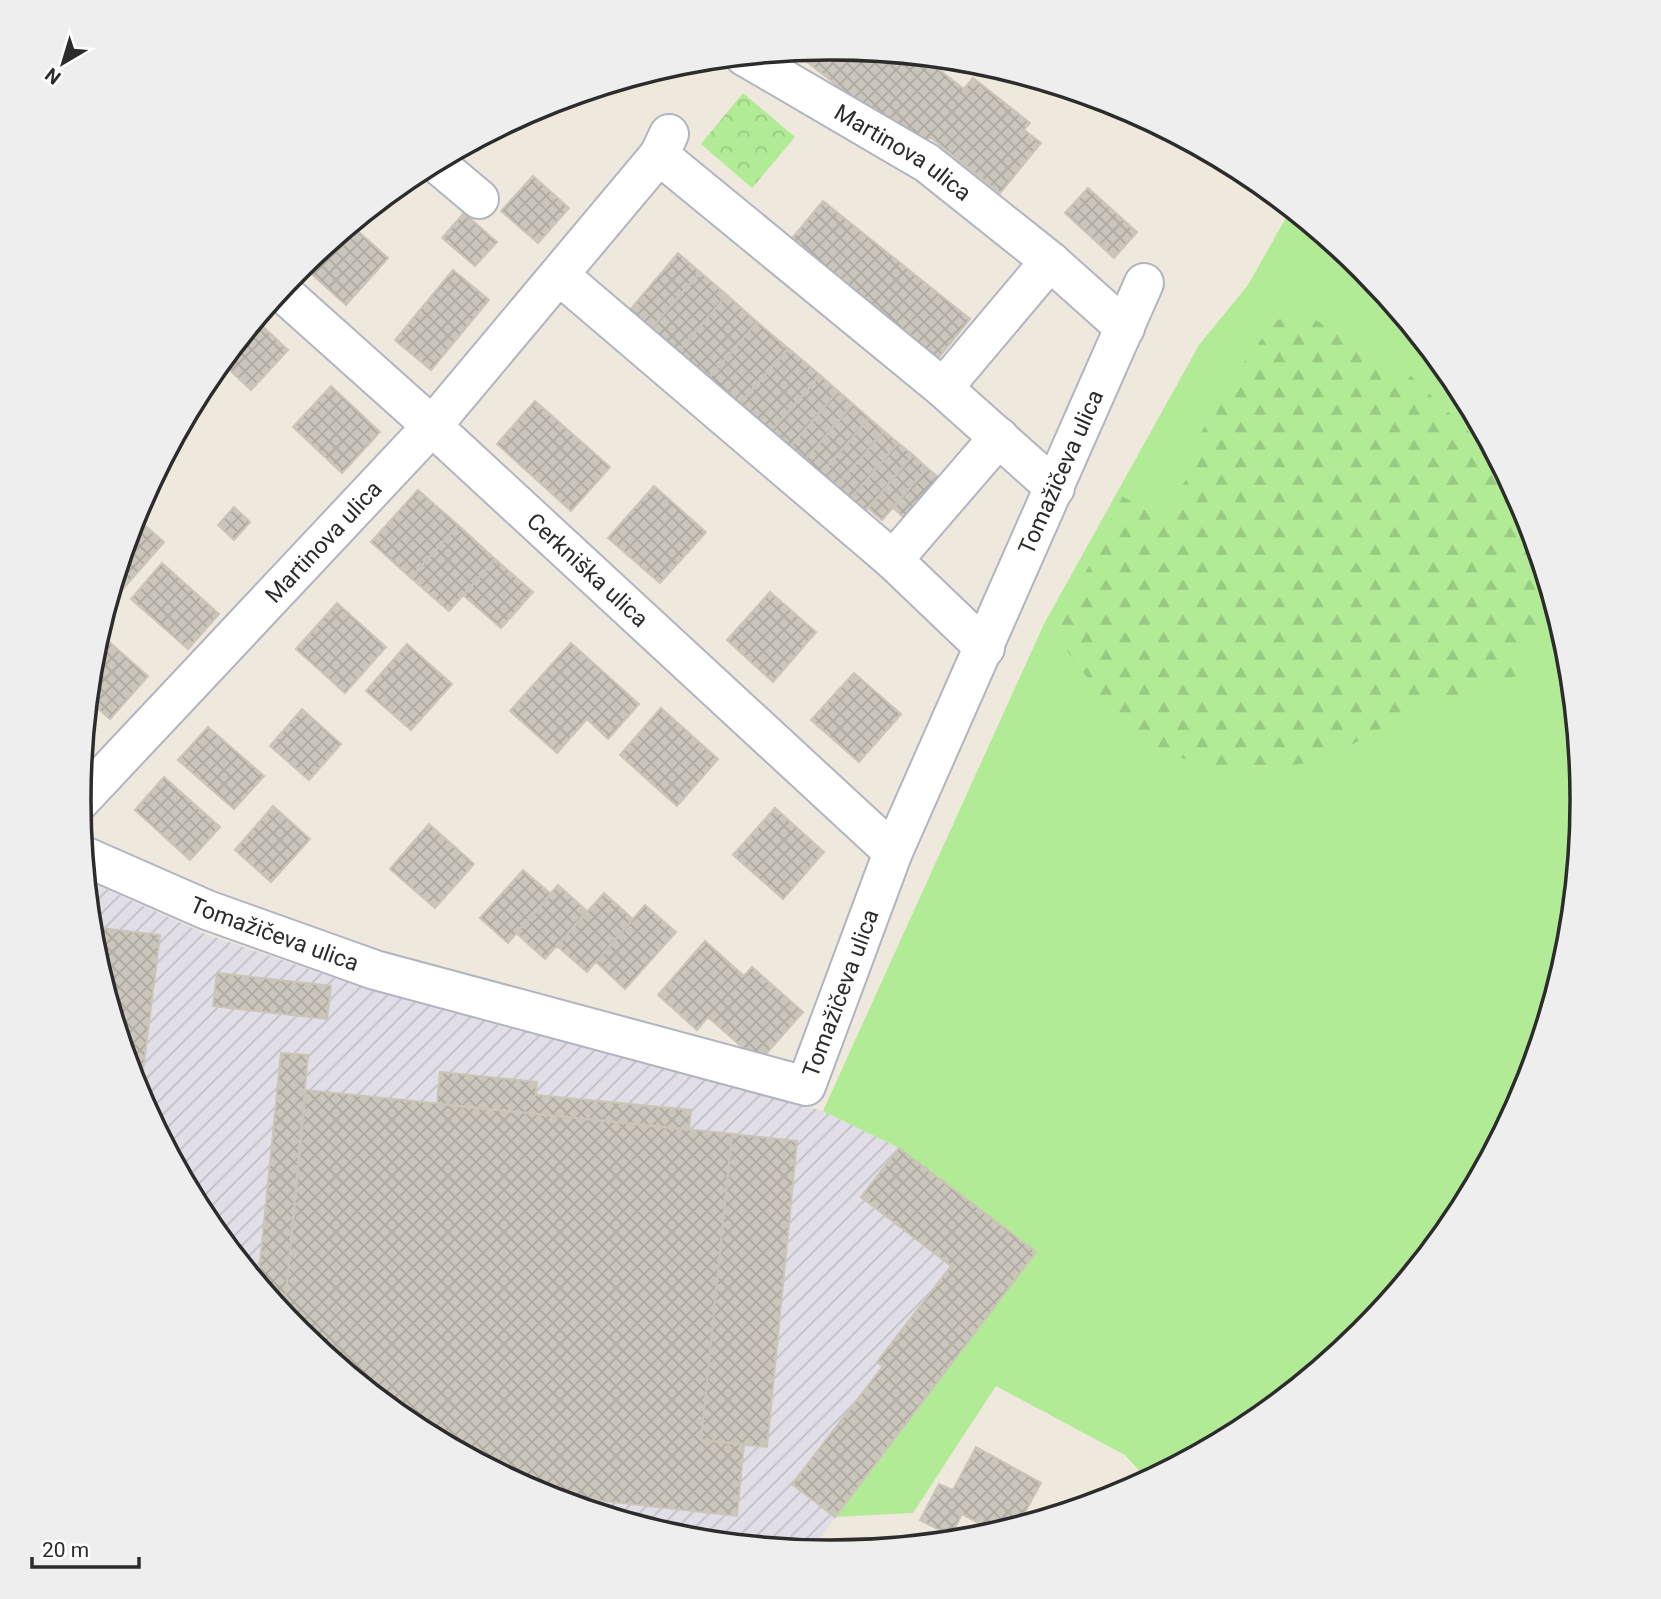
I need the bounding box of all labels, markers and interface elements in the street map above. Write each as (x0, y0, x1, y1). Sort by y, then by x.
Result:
north arrow (28, 28, 98, 98)
text: N (40, 63, 65, 89)
street label: Martinova ulica (830, 99, 976, 207)
street label: Tomažičeva ulica (1013, 386, 1109, 559)
street label: Martinova ulica (260, 475, 387, 609)
street label: Cerkniška ulica (521, 508, 654, 633)
street label: Tomažičeva ulica (186, 891, 362, 977)
street label: Tomažičeva ulica (797, 906, 884, 1081)
scale bar (32, 1526, 138, 1570)
text: 20 m (42, 1538, 89, 1562)

